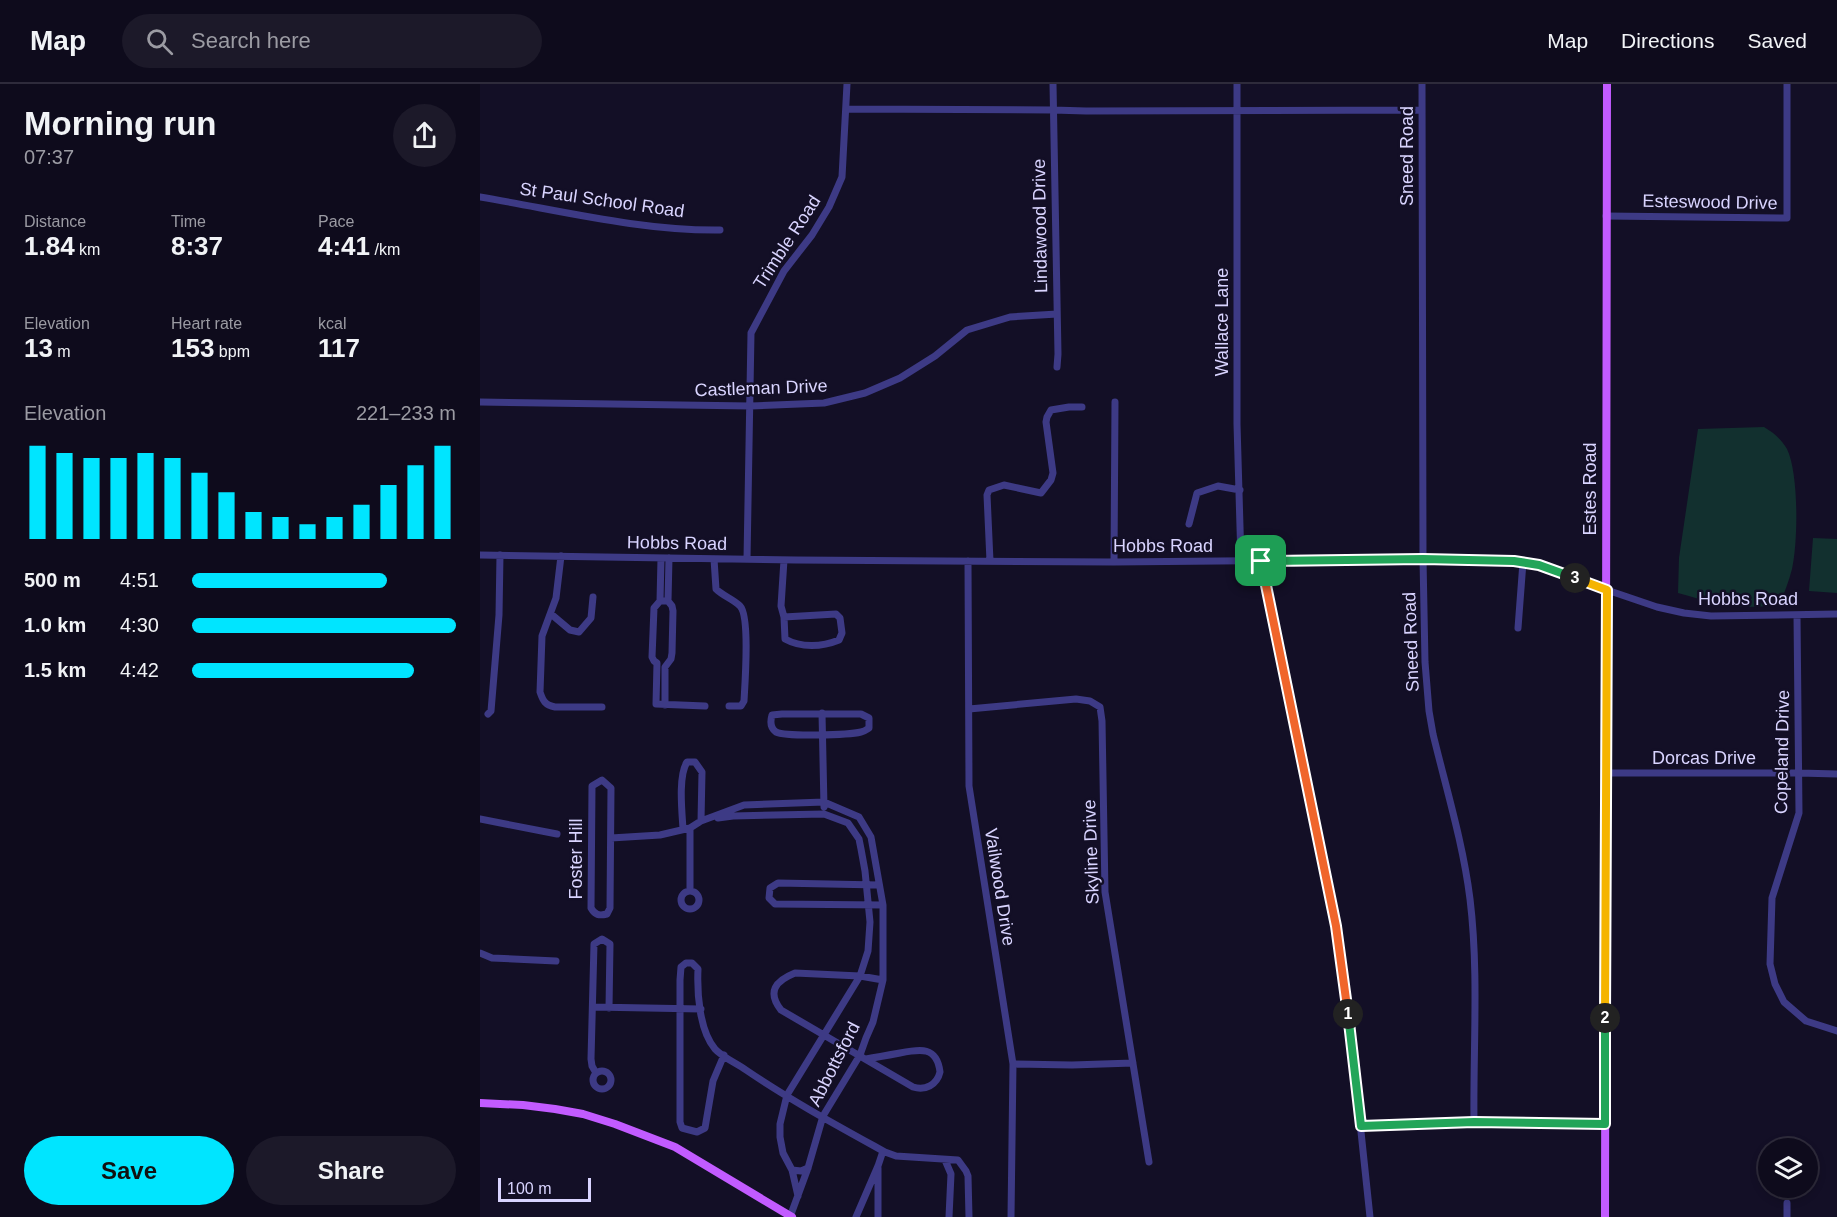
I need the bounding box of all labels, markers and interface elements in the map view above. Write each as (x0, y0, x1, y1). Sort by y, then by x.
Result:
search box (122, 14, 542, 68)
text: Map (30, 25, 86, 56)
icon: search (143, 25, 176, 58)
text: Search here (191, 28, 311, 53)
text: Map (1547, 29, 1588, 52)
text: Directions (1621, 29, 1714, 52)
text: Saved (1747, 29, 1807, 52)
button: share (393, 104, 456, 167)
text: Morning run (24, 105, 216, 142)
street label: Sneed Road (1397, 106, 1417, 206)
text: 07:37 (24, 146, 74, 168)
street label: Lindawood Drive (1029, 159, 1051, 293)
street label: St Paul School Road (518, 179, 686, 221)
street label: Esteswood Drive (1642, 191, 1778, 213)
street label: Trimble Road (749, 192, 825, 292)
text: Distance (24, 213, 86, 230)
text: Time (171, 213, 206, 230)
text: Pace (318, 213, 354, 230)
text: 1.84 (24, 231, 75, 261)
text: 8:37 (171, 231, 223, 261)
text: 4:41 (318, 231, 370, 261)
text: km (75, 241, 100, 258)
text: /km (370, 241, 400, 258)
street label: Wallace Lane (1212, 268, 1232, 376)
text: Elevation (24, 315, 90, 332)
text: Heart rate (171, 315, 242, 332)
text: kcal (318, 315, 346, 332)
text: 13 (24, 333, 53, 363)
text: 153 (171, 333, 214, 363)
text: 117 (318, 333, 360, 363)
text: m (53, 343, 71, 360)
text: bpm (214, 343, 250, 360)
street label: Castleman Drive (694, 376, 828, 400)
text: Elevation (24, 402, 106, 424)
text: 221–233 m (356, 402, 456, 424)
street label: Estes Road (1580, 442, 1600, 536)
street label: Hobbs Road (627, 532, 727, 554)
pin (1235, 535, 1286, 586)
street label: Hobbs Road (1113, 536, 1213, 556)
icon: arrive (1244, 544, 1277, 577)
pin: 3 (1560, 563, 1590, 593)
text: 500 m (24, 569, 81, 591)
text: 4:51 (120, 569, 159, 591)
text: 3 (1571, 569, 1579, 586)
street label: Hobbs Road (1698, 589, 1798, 609)
street label: Sneed Road (1399, 592, 1423, 692)
text: 1.0 km (24, 614, 86, 636)
text: 4:30 (120, 614, 159, 636)
text: 1.5 km (24, 659, 86, 681)
text: 4:42 (120, 659, 159, 681)
street label: Copeland Drive (1771, 690, 1793, 814)
street label: Dorcas Drive (1652, 748, 1756, 768)
street label: Skyline Drive (1079, 799, 1103, 905)
street label: Foster Hill (566, 818, 586, 900)
street label: Vailwood Drive (981, 827, 1019, 947)
pin: 1 (1333, 999, 1363, 1029)
pin: 2 (1590, 1003, 1620, 1033)
text: 1 (1344, 1005, 1352, 1022)
text: 2 (1601, 1009, 1609, 1026)
street label: Abbottsford (804, 1018, 864, 1110)
button: Save (24, 1136, 234, 1205)
button: Share (246, 1136, 456, 1205)
map controls (1758, 1138, 1818, 1198)
button: layers (1758, 1138, 1818, 1198)
scale bar (498, 1175, 591, 1202)
text: 100 m (507, 1180, 551, 1197)

